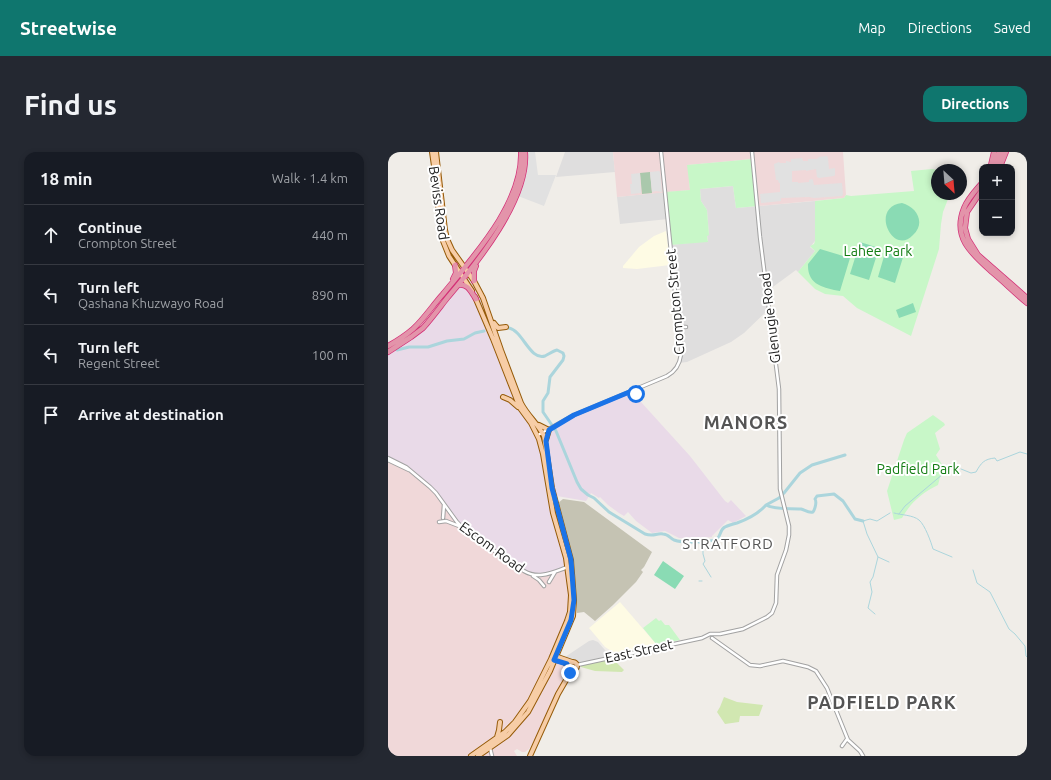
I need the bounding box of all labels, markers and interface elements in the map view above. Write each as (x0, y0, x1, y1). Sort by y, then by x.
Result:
text: Streetwise (20, 17, 117, 39)
text: Map (858, 20, 886, 36)
text: Directions (908, 20, 972, 36)
text: Saved (994, 20, 1031, 36)
button: Directions (923, 86, 1027, 122)
text: Find us (24, 89, 117, 120)
north arrow (931, 164, 967, 200)
map controls (979, 164, 1015, 236)
button: + (979, 164, 1015, 200)
street label: Beviss Road (426, 165, 452, 241)
text: 18 min (40, 169, 93, 188)
text: Walk · 1.4 km (272, 171, 348, 185)
button: − (979, 200, 1015, 236)
text: Continue (78, 219, 142, 236)
icon: ahead (40, 224, 62, 246)
text: 440 m (312, 228, 348, 242)
text: Crompton Street (78, 236, 177, 250)
park label: Lahee Park (844, 243, 912, 259)
street label: Crompton Street (662, 248, 688, 356)
street label: Glenugie Road (756, 272, 784, 364)
text: Turn left (78, 279, 139, 296)
icon: left (40, 284, 62, 306)
text: 890 m (312, 288, 348, 302)
text: Qashana Khuzwayo Road (78, 296, 224, 310)
text: Turn left (78, 339, 139, 356)
icon: left (40, 344, 62, 366)
text: 100 m (312, 348, 348, 362)
text: Regent Street (78, 356, 160, 370)
route start (627, 385, 645, 403)
icon: arrive (40, 404, 62, 426)
text: Arrive at destination (78, 406, 224, 423)
district label: MANORS (704, 412, 788, 432)
park label: Padfield Park (877, 461, 959, 477)
street label: Escom Road (456, 518, 528, 576)
district label: STRATFORD (682, 535, 774, 552)
street label: East Street (604, 636, 675, 666)
route end (561, 664, 579, 682)
district label: PADFIELD PARK (807, 692, 957, 712)

